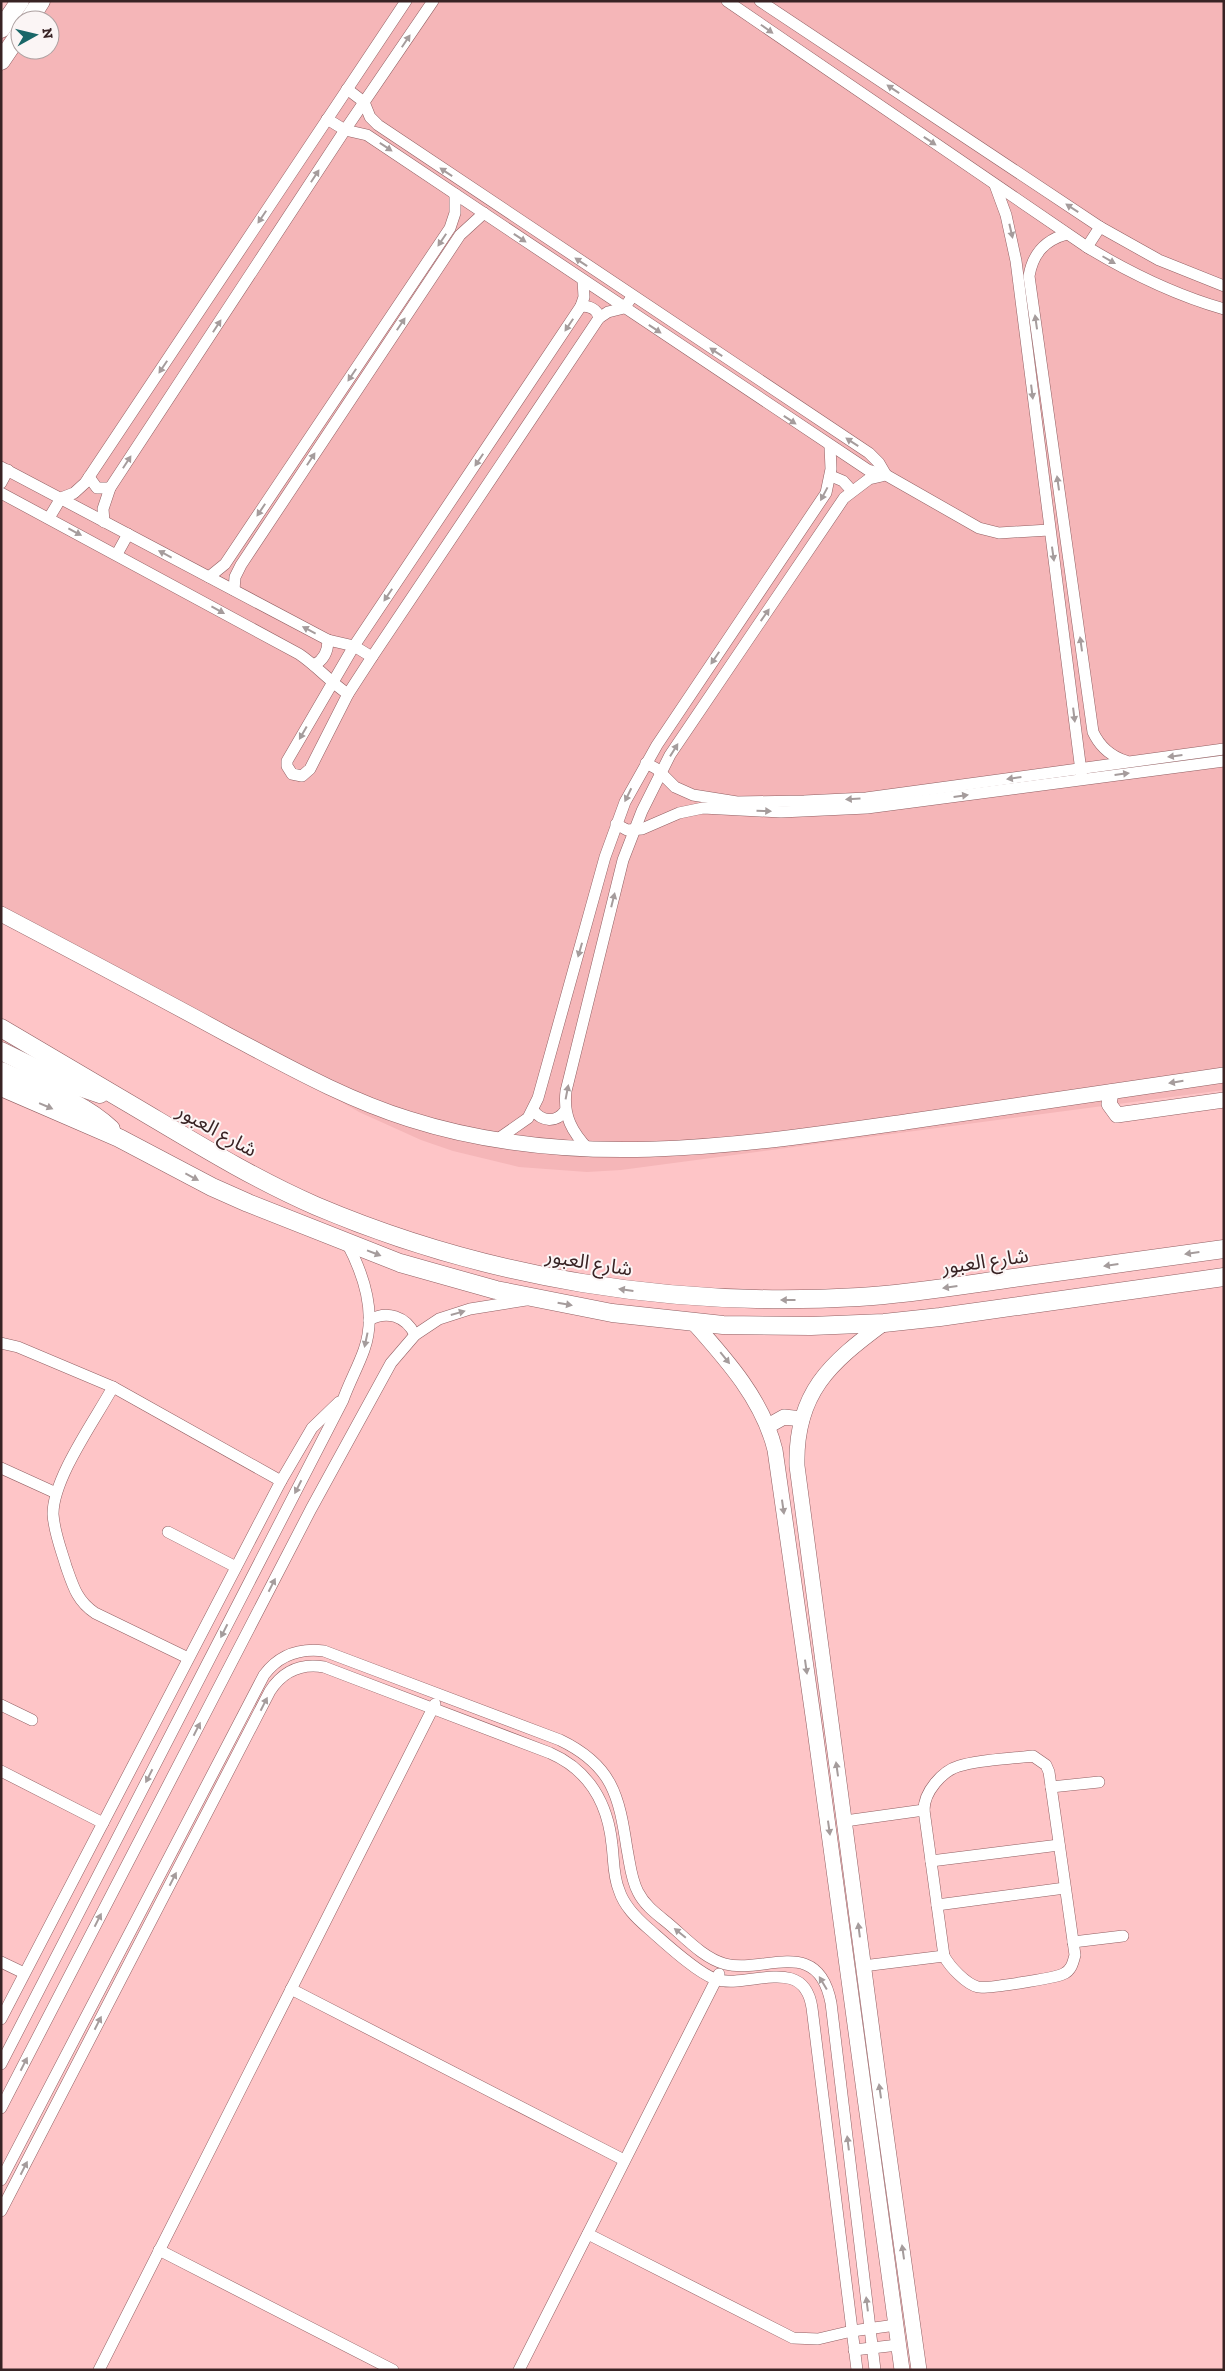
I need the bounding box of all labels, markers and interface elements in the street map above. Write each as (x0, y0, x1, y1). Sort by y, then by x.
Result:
north arrow (10, 10, 60, 60)
one-way arrow (760, 24, 774, 34)
text: N (38, 27, 57, 40)
one-way arrow (401, 34, 411, 47)
one-way arrow (886, 84, 899, 94)
one-way arrow (923, 136, 937, 146)
one-way arrow (379, 142, 392, 152)
one-way arrow (440, 167, 453, 177)
one-way arrow (311, 169, 320, 182)
one-way arrow (1065, 204, 1078, 213)
one-way arrow (258, 210, 267, 223)
one-way arrow (1007, 224, 1015, 239)
one-way arrow (437, 233, 447, 246)
one-way arrow (514, 233, 527, 243)
one-way arrow (1102, 256, 1115, 265)
one-way arrow (574, 257, 588, 267)
one-way arrow (1031, 314, 1039, 330)
one-way arrow (396, 317, 406, 330)
one-way arrow (564, 318, 574, 331)
one-way arrow (212, 320, 221, 333)
one-way arrow (648, 324, 662, 334)
one-way arrow (710, 348, 723, 357)
one-way arrow (158, 360, 167, 373)
one-way arrow (347, 368, 357, 382)
one-way arrow (1029, 385, 1037, 401)
one-way arrow (783, 415, 797, 424)
one-way arrow (845, 437, 859, 447)
one-way arrow (307, 452, 316, 466)
one-way arrow (474, 453, 484, 467)
one-way arrow (122, 455, 132, 469)
one-way arrow (1054, 475, 1062, 491)
one-way arrow (820, 486, 828, 501)
one-way arrow (257, 503, 266, 517)
one-way arrow (68, 528, 83, 536)
one-way arrow (1049, 546, 1057, 562)
one-way arrow (158, 550, 173, 558)
one-way arrow (384, 588, 393, 602)
one-way arrow (211, 605, 225, 614)
one-way arrow (760, 608, 770, 622)
one-way arrow (301, 626, 316, 634)
one-way arrow (1076, 636, 1084, 652)
one-way arrow (711, 652, 720, 665)
one-way arrow (1070, 707, 1078, 723)
one-way arrow (298, 726, 307, 739)
one-way arrow (669, 743, 679, 757)
one-way arrow (1167, 752, 1183, 760)
one-way arrow (1114, 770, 1130, 778)
one-way arrow (1006, 774, 1022, 782)
one-way arrow (624, 788, 632, 802)
one-way arrow (953, 791, 969, 799)
one-way arrow (845, 795, 861, 803)
one-way arrow (756, 808, 772, 816)
one-way arrow (609, 892, 617, 907)
one-way arrow (575, 943, 583, 958)
one-way arrow (1167, 1078, 1183, 1086)
one-way arrow (563, 1083, 571, 1099)
street label: شارع العبور (171, 1098, 261, 1164)
one-way arrow (39, 1103, 53, 1111)
one-way arrow (185, 1173, 200, 1181)
street label: شارع العبور (542, 1243, 634, 1284)
street label: شارع العبور (939, 1243, 1030, 1282)
one-way arrow (367, 1250, 382, 1257)
one-way arrow (1183, 1250, 1199, 1258)
one-way arrow (1103, 1261, 1119, 1269)
one-way arrow (942, 1283, 958, 1291)
one-way arrow (618, 1286, 634, 1294)
one-way arrow (780, 1296, 796, 1304)
one-way arrow (557, 1301, 573, 1309)
one-way arrow (451, 1308, 466, 1316)
one-way arrow (362, 1332, 370, 1348)
one-way arrow (719, 1352, 730, 1365)
one-way arrow (294, 1479, 302, 1494)
one-way arrow (779, 1499, 787, 1515)
one-way arrow (268, 1578, 276, 1592)
one-way arrow (220, 1624, 228, 1638)
one-way arrow (803, 1660, 811, 1676)
one-way arrow (260, 1696, 268, 1711)
one-way arrow (193, 1722, 201, 1736)
one-way arrow (833, 1761, 841, 1777)
one-way arrow (145, 1768, 153, 1783)
one-way arrow (825, 1821, 833, 1837)
one-way arrow (169, 1872, 177, 1886)
one-way arrow (94, 1913, 102, 1927)
one-way arrow (854, 1922, 862, 1938)
one-way arrow (673, 1927, 686, 1938)
one-way arrow (819, 1976, 828, 1989)
one-way arrow (94, 2016, 102, 2031)
one-way arrow (20, 2057, 28, 2072)
one-way arrow (876, 2083, 884, 2099)
one-way arrow (844, 2134, 852, 2150)
one-way arrow (20, 2161, 28, 2175)
one-way arrow (899, 2244, 907, 2260)
one-way arrow (863, 2296, 871, 2312)

